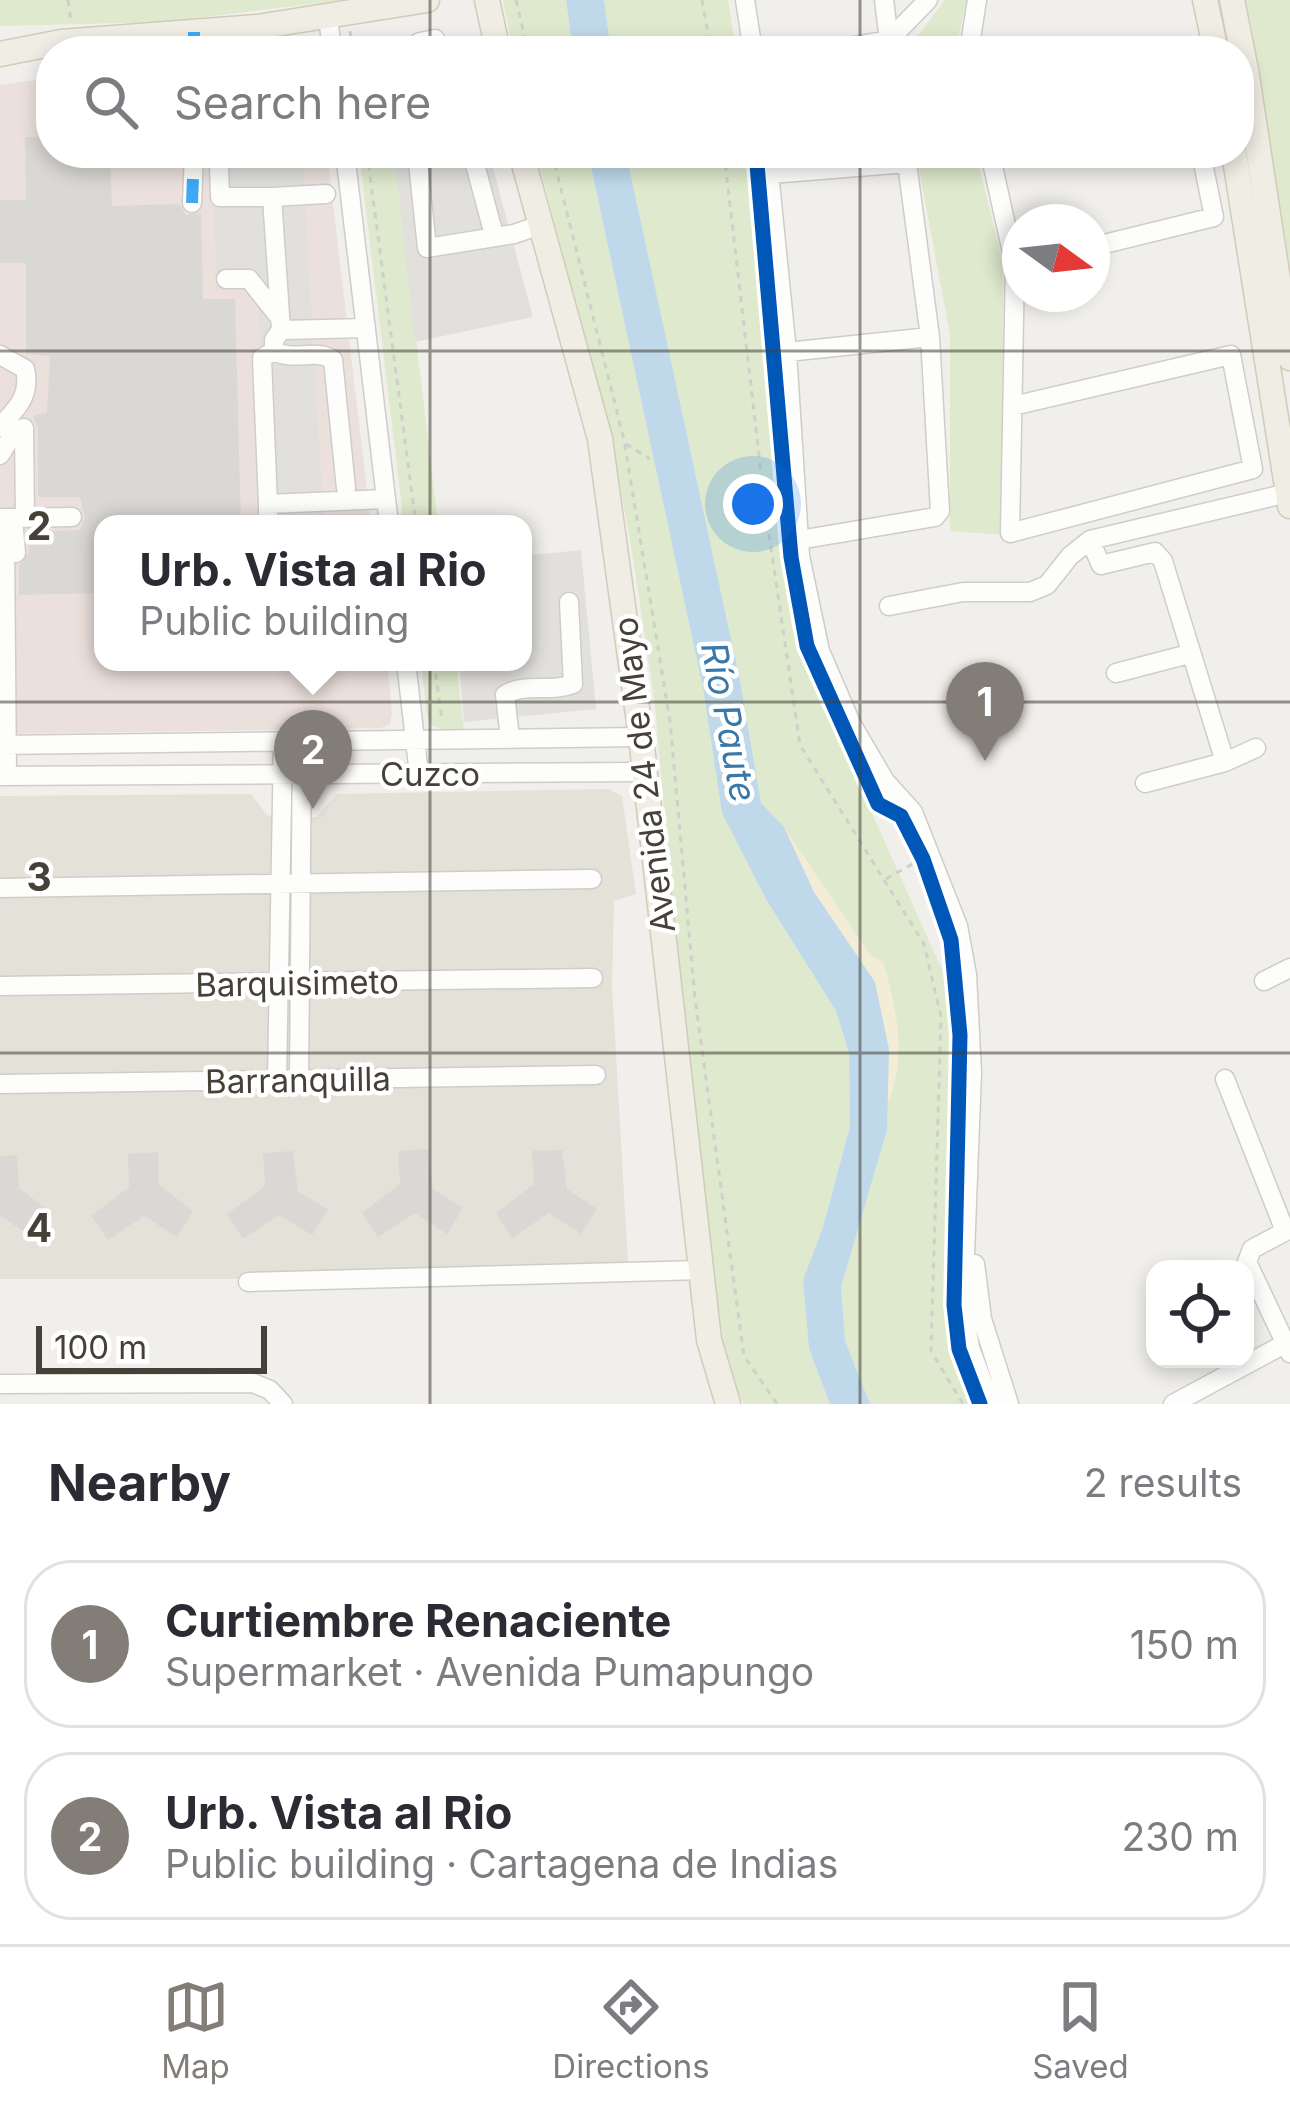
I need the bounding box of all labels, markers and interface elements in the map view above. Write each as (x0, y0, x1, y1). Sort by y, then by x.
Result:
search box (36, 36, 1254, 168)
icon: search (78, 69, 144, 135)
text: Search here (174, 75, 431, 130)
north arrow (1002, 204, 1110, 312)
your location (723, 474, 783, 534)
text: 2 (27, 502, 51, 549)
popup (94, 515, 532, 671)
text: Urb. Vista al Rio (139, 542, 487, 597)
text: Public building (139, 597, 409, 644)
street label: Avenida 24 de Mayo (605, 615, 683, 935)
water label: Río Paute (692, 638, 766, 806)
pin: 1 (946, 662, 1024, 761)
pin: 2 (274, 710, 352, 809)
street label: Cuzco (380, 754, 480, 794)
text: 3 (26, 853, 52, 900)
street label: Barquisimeto (195, 961, 399, 1005)
street label: Barranquilla (205, 1058, 391, 1102)
text: 4 (26, 1204, 52, 1251)
map controls (1146, 1260, 1254, 1368)
button: locate (1146, 1260, 1254, 1368)
scale bar (36, 1320, 267, 1373)
text: 100 m (54, 1327, 147, 1367)
text: Nearby (48, 1452, 231, 1513)
text: 2 results (1084, 1459, 1242, 1506)
text: Curtiembre Renaciente (165, 1593, 671, 1648)
text: 1 (82, 1621, 98, 1668)
text: 150 m (1130, 1621, 1239, 1668)
text: Supermarket · Avenida Pumapungo (165, 1648, 814, 1695)
text: Urb. Vista al Rio (165, 1785, 512, 1840)
text: 2 (78, 1813, 102, 1860)
text: 230 m (1121, 1813, 1239, 1860)
text: Public building · Cartagena de Indias (165, 1840, 838, 1887)
tab: Map (161, 1974, 230, 2086)
tab: Directions (552, 1974, 710, 2086)
tab: Saved (1032, 1974, 1129, 2086)

